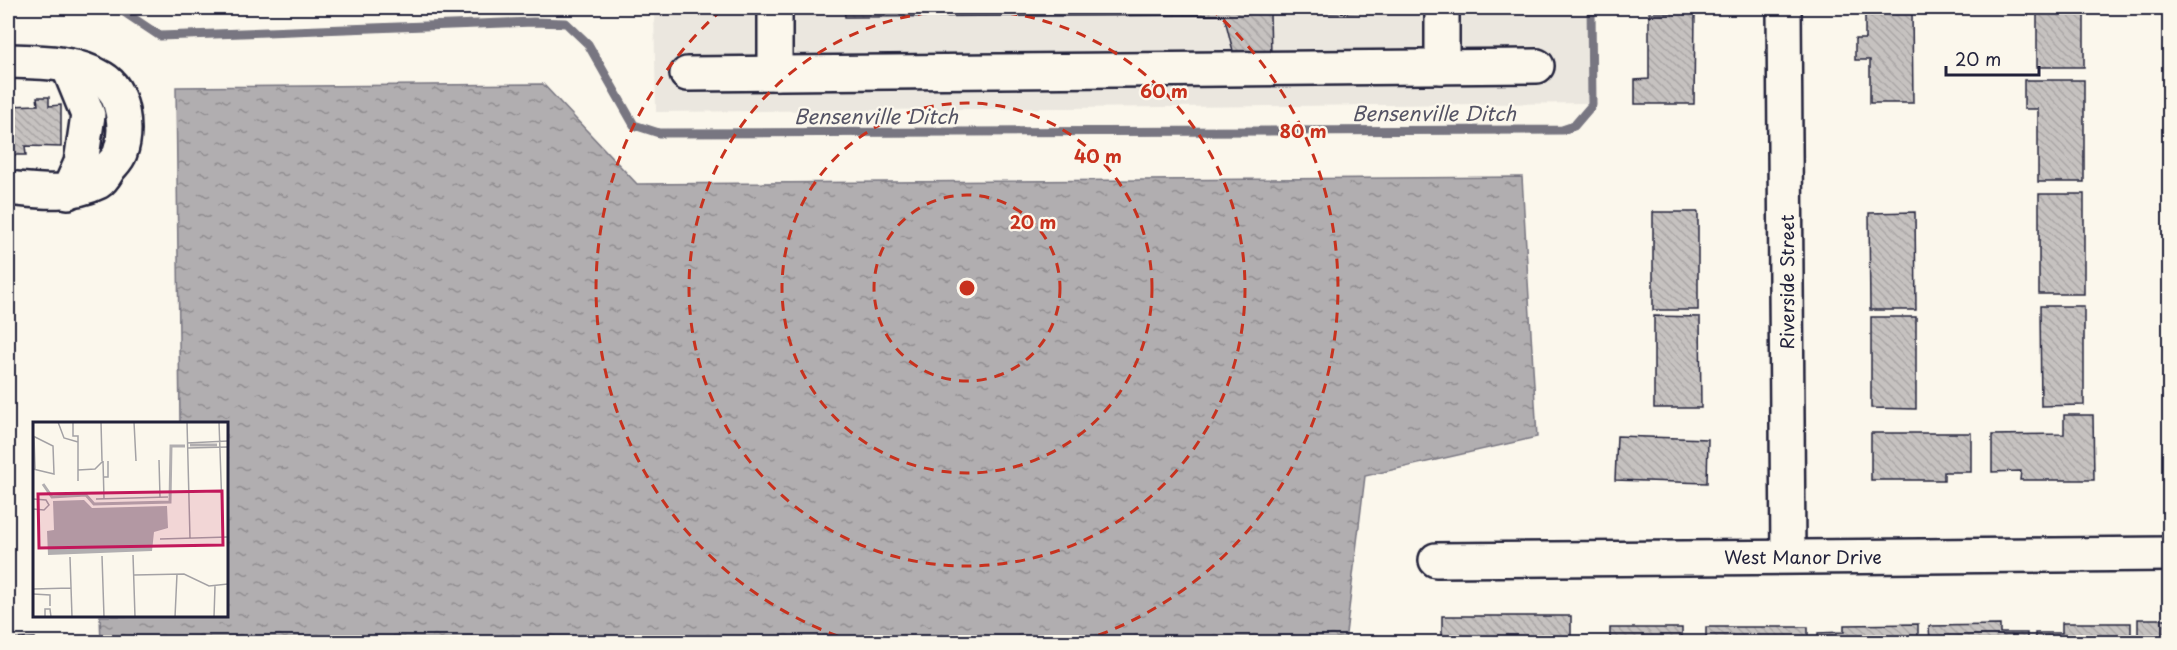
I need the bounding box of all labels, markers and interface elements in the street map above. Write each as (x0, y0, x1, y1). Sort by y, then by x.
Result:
scale bar (1946, 39, 2039, 77)
text: 20 m (1955, 45, 2001, 72)
text: 60 m (1140, 77, 1188, 104)
water label: Bensenville Ditch (1352, 98, 1516, 128)
water label: Bensenville Ditch (794, 101, 958, 131)
text: 80 m (1279, 117, 1327, 144)
text: 40 m (1074, 142, 1122, 169)
text: 20 m (1010, 208, 1056, 235)
street label: Riverside Street (1773, 214, 1800, 350)
centre of rings (957, 278, 977, 298)
inset map (33, 422, 228, 617)
street label: West Manor Drive (1724, 543, 1882, 570)

